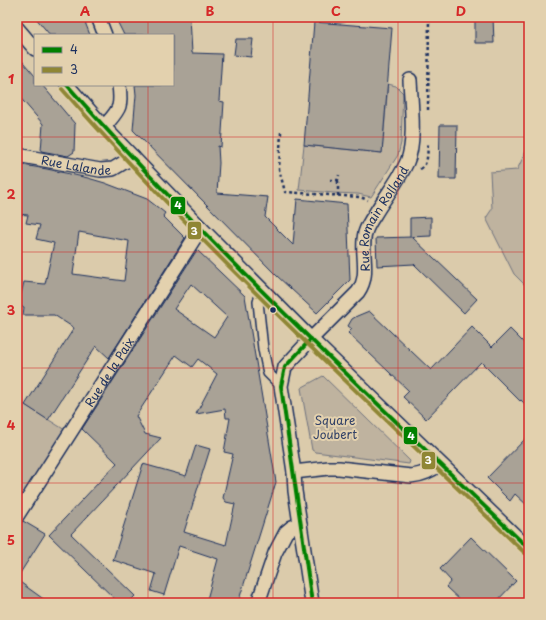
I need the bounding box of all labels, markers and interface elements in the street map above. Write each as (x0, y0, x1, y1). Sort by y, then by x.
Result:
text: A (80, 1, 90, 20)
text: B (206, 1, 215, 20)
text: C (331, 1, 341, 20)
text: D (456, 1, 466, 20)
legend (34, 34, 174, 86)
text: 4 (70, 40, 78, 58)
text: 3 (70, 60, 78, 78)
text: 1 (8, 69, 14, 88)
street label: Rue Lalande (40, 151, 112, 179)
street label: Rue Romain Rolland (355, 162, 413, 272)
text: 2 (6, 184, 16, 203)
line badge: 4 (170, 196, 186, 215)
text: 4 (174, 196, 182, 213)
line badge: 3 (187, 221, 202, 240)
text: 3 (190, 222, 198, 239)
text: 3 (7, 300, 16, 319)
unlabelled marker (268, 305, 278, 315)
street label: Rue de la Paix (80, 334, 138, 410)
park label: Square Joubert (313, 411, 357, 443)
text: 4 (7, 415, 16, 434)
line badge: 4 (403, 426, 418, 445)
text: 4 (407, 427, 415, 444)
line badge: 3 (421, 451, 436, 470)
text: 3 (424, 451, 432, 468)
text: 5 (7, 530, 15, 549)

